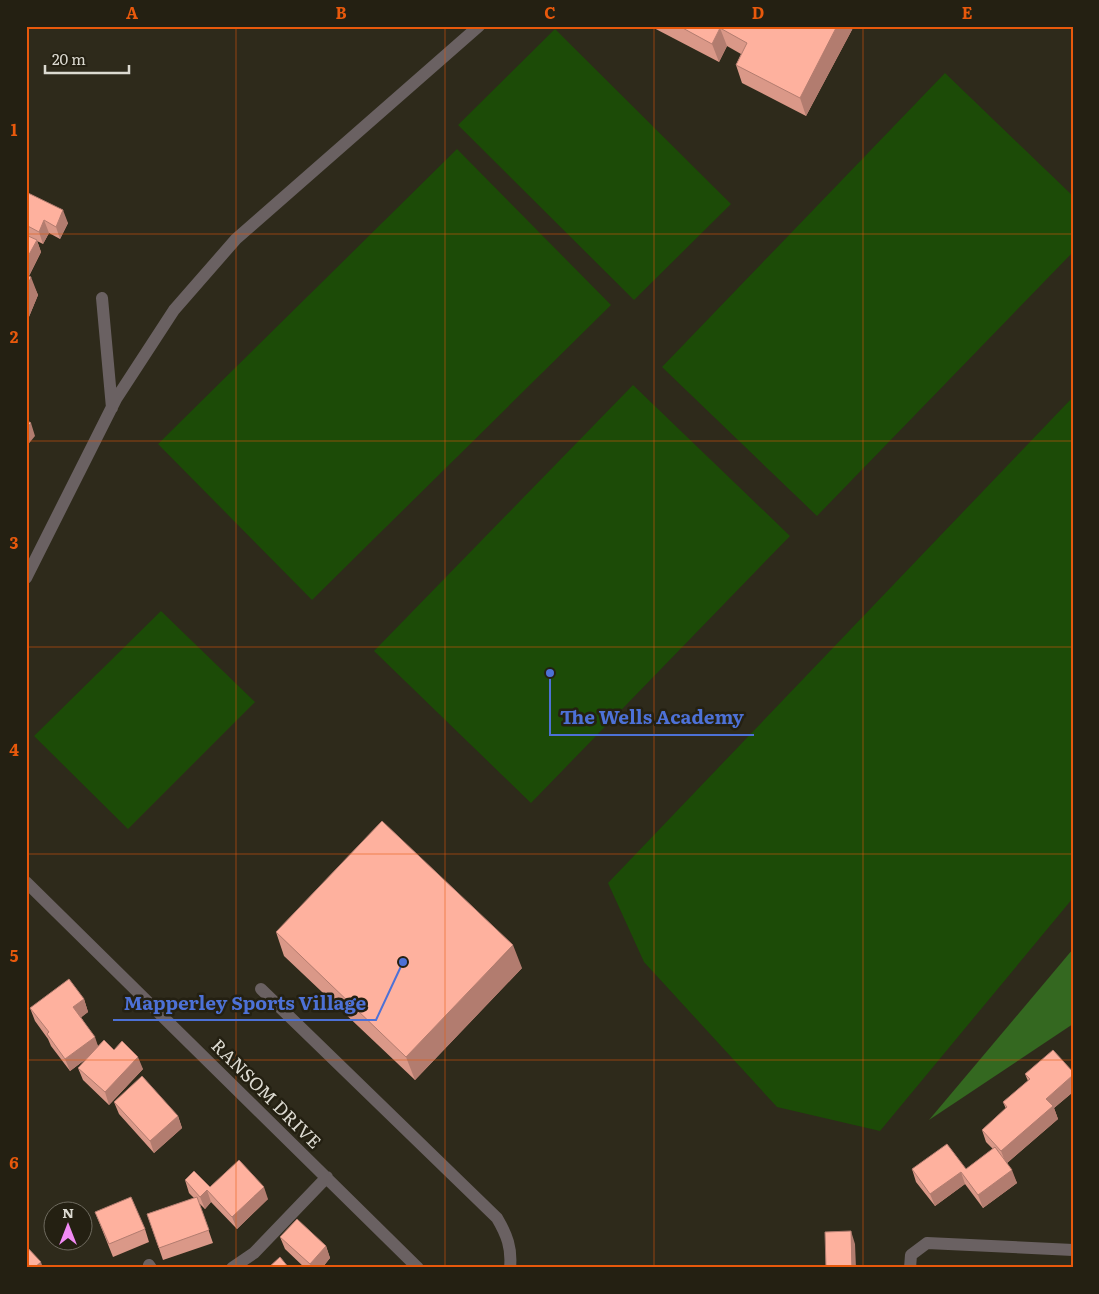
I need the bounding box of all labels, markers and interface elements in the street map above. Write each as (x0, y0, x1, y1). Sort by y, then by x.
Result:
text: A (126, 0, 138, 24)
text: B (335, 0, 347, 24)
text: C (544, 0, 556, 24)
text: D (752, 0, 764, 24)
text: E (962, 0, 973, 24)
scale bar (45, 42, 129, 74)
text: 20 m (52, 47, 86, 70)
text: 1 (11, 117, 18, 141)
text: 2 (10, 324, 19, 348)
text: 3 (10, 530, 19, 554)
callout: The Wells Academy (550, 701, 754, 735)
text: The Wells Academy (560, 702, 744, 730)
text: 4 (9, 737, 19, 761)
text: 5 (10, 943, 19, 967)
callout: Mapperley Sports Village (113, 986, 376, 1020)
text: Mapperley Sports Village (124, 988, 366, 1016)
street label: RANSOM DRIVE (206, 1032, 328, 1154)
text: 6 (9, 1150, 19, 1174)
north arrow (42, 1202, 92, 1252)
text: N (62, 1202, 74, 1222)

